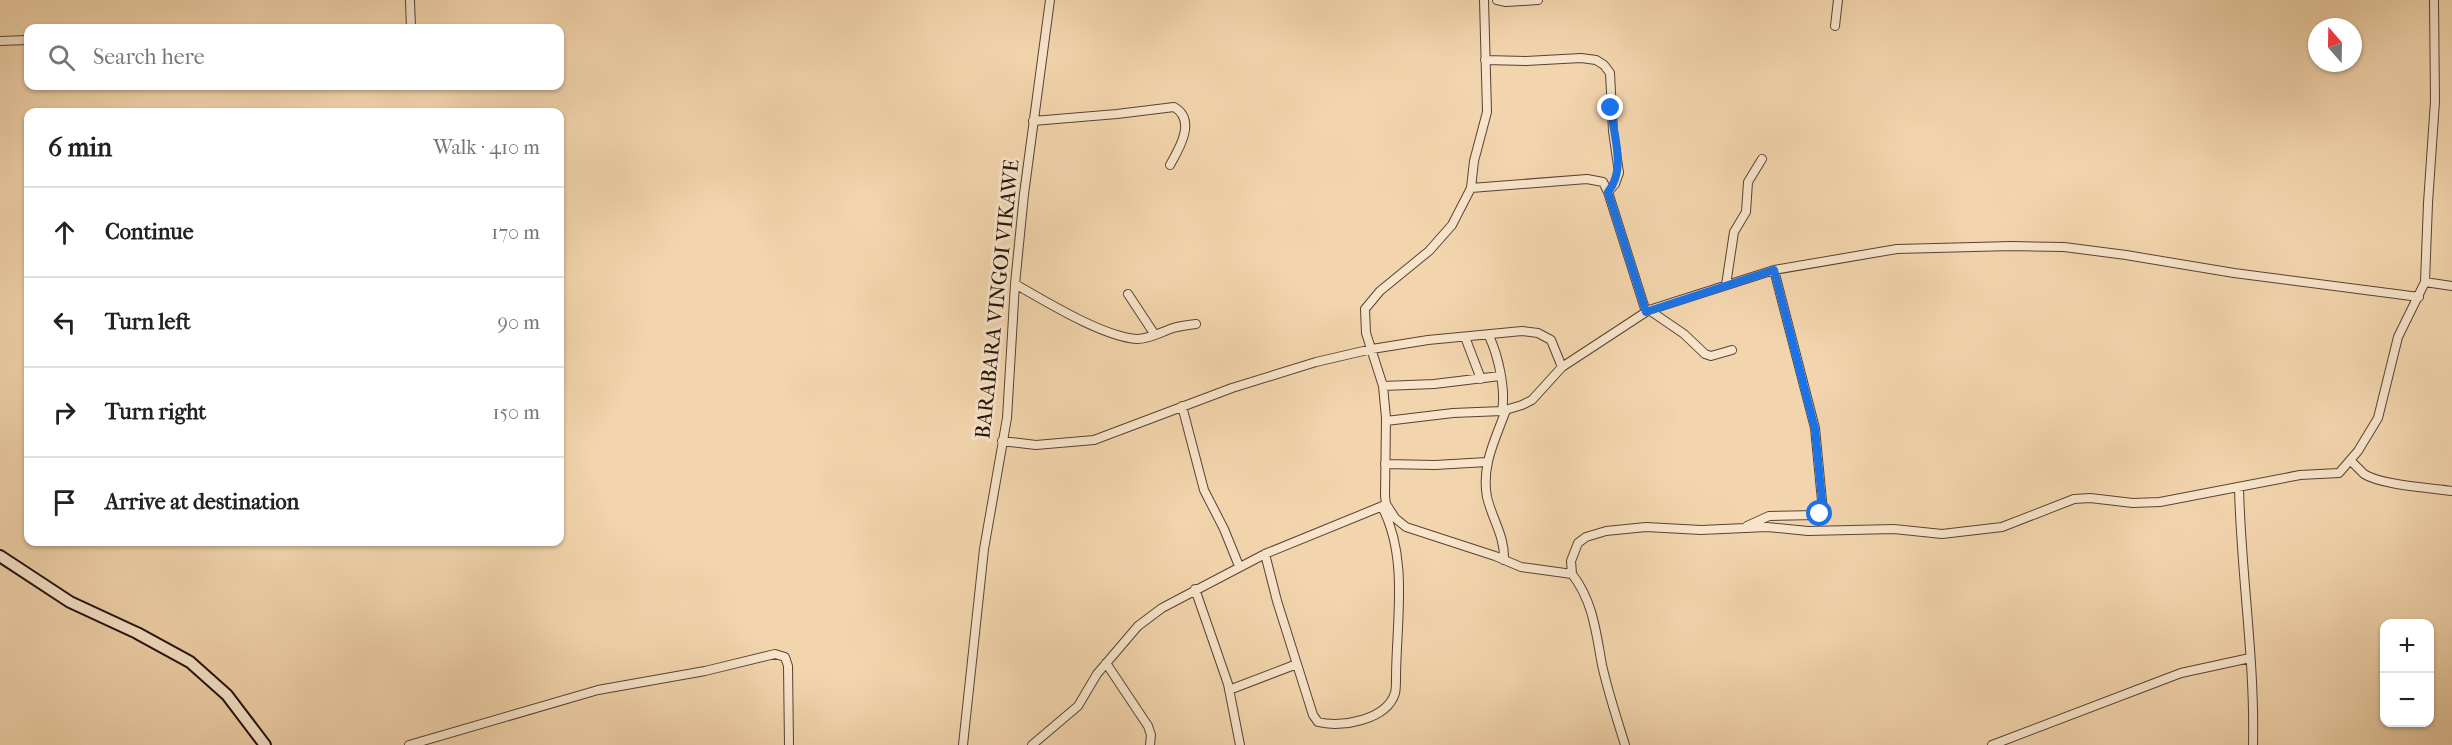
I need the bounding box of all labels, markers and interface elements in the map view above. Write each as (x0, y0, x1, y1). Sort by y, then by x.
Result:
north arrow (2308, 18, 2362, 72)
search box (24, 24, 564, 90)
icon: search (45, 41, 78, 74)
text: Search here (93, 44, 205, 70)
route end (1597, 94, 1623, 120)
text: 6 min (48, 132, 112, 163)
text: Walk · 410 m (433, 136, 540, 159)
street label: BARABARA VINGOI VIKAWE (970, 158, 1024, 440)
icon: ahead (48, 216, 81, 249)
text: Continue (105, 219, 194, 245)
text: 170 m (491, 221, 540, 244)
icon: left (48, 306, 81, 339)
text: Turn left (105, 309, 191, 335)
text: 90 m (498, 311, 540, 334)
icon: right (48, 396, 81, 429)
text: Turn right (105, 399, 206, 425)
text: 150 m (492, 401, 540, 424)
icon: arrive (48, 486, 81, 519)
text: Arrive at destination (105, 489, 299, 515)
route start (1806, 500, 1832, 526)
map controls (2380, 619, 2434, 727)
button: + (2380, 619, 2434, 673)
button: − (2380, 673, 2434, 727)

